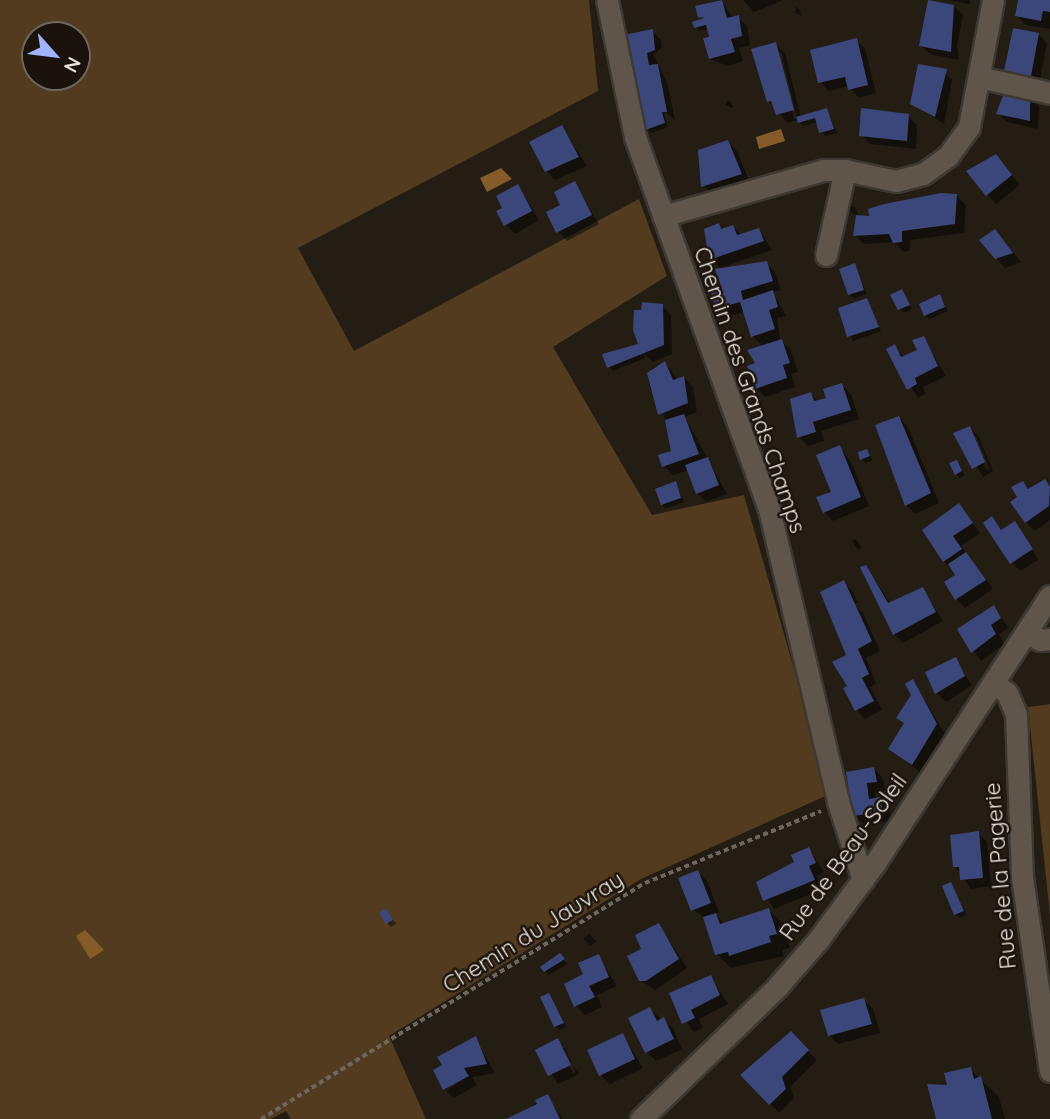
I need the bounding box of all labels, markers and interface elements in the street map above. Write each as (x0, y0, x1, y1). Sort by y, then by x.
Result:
north arrow (21, 21, 91, 91)
text: N (59, 53, 87, 77)
street label: Chemin des Grands Champs (688, 243, 812, 537)
street label: Rue de Beau-Soleil (773, 768, 913, 946)
street label: Rue de la Pagerie (978, 781, 1022, 971)
street label: Chemin du Jauvray (438, 865, 628, 999)

